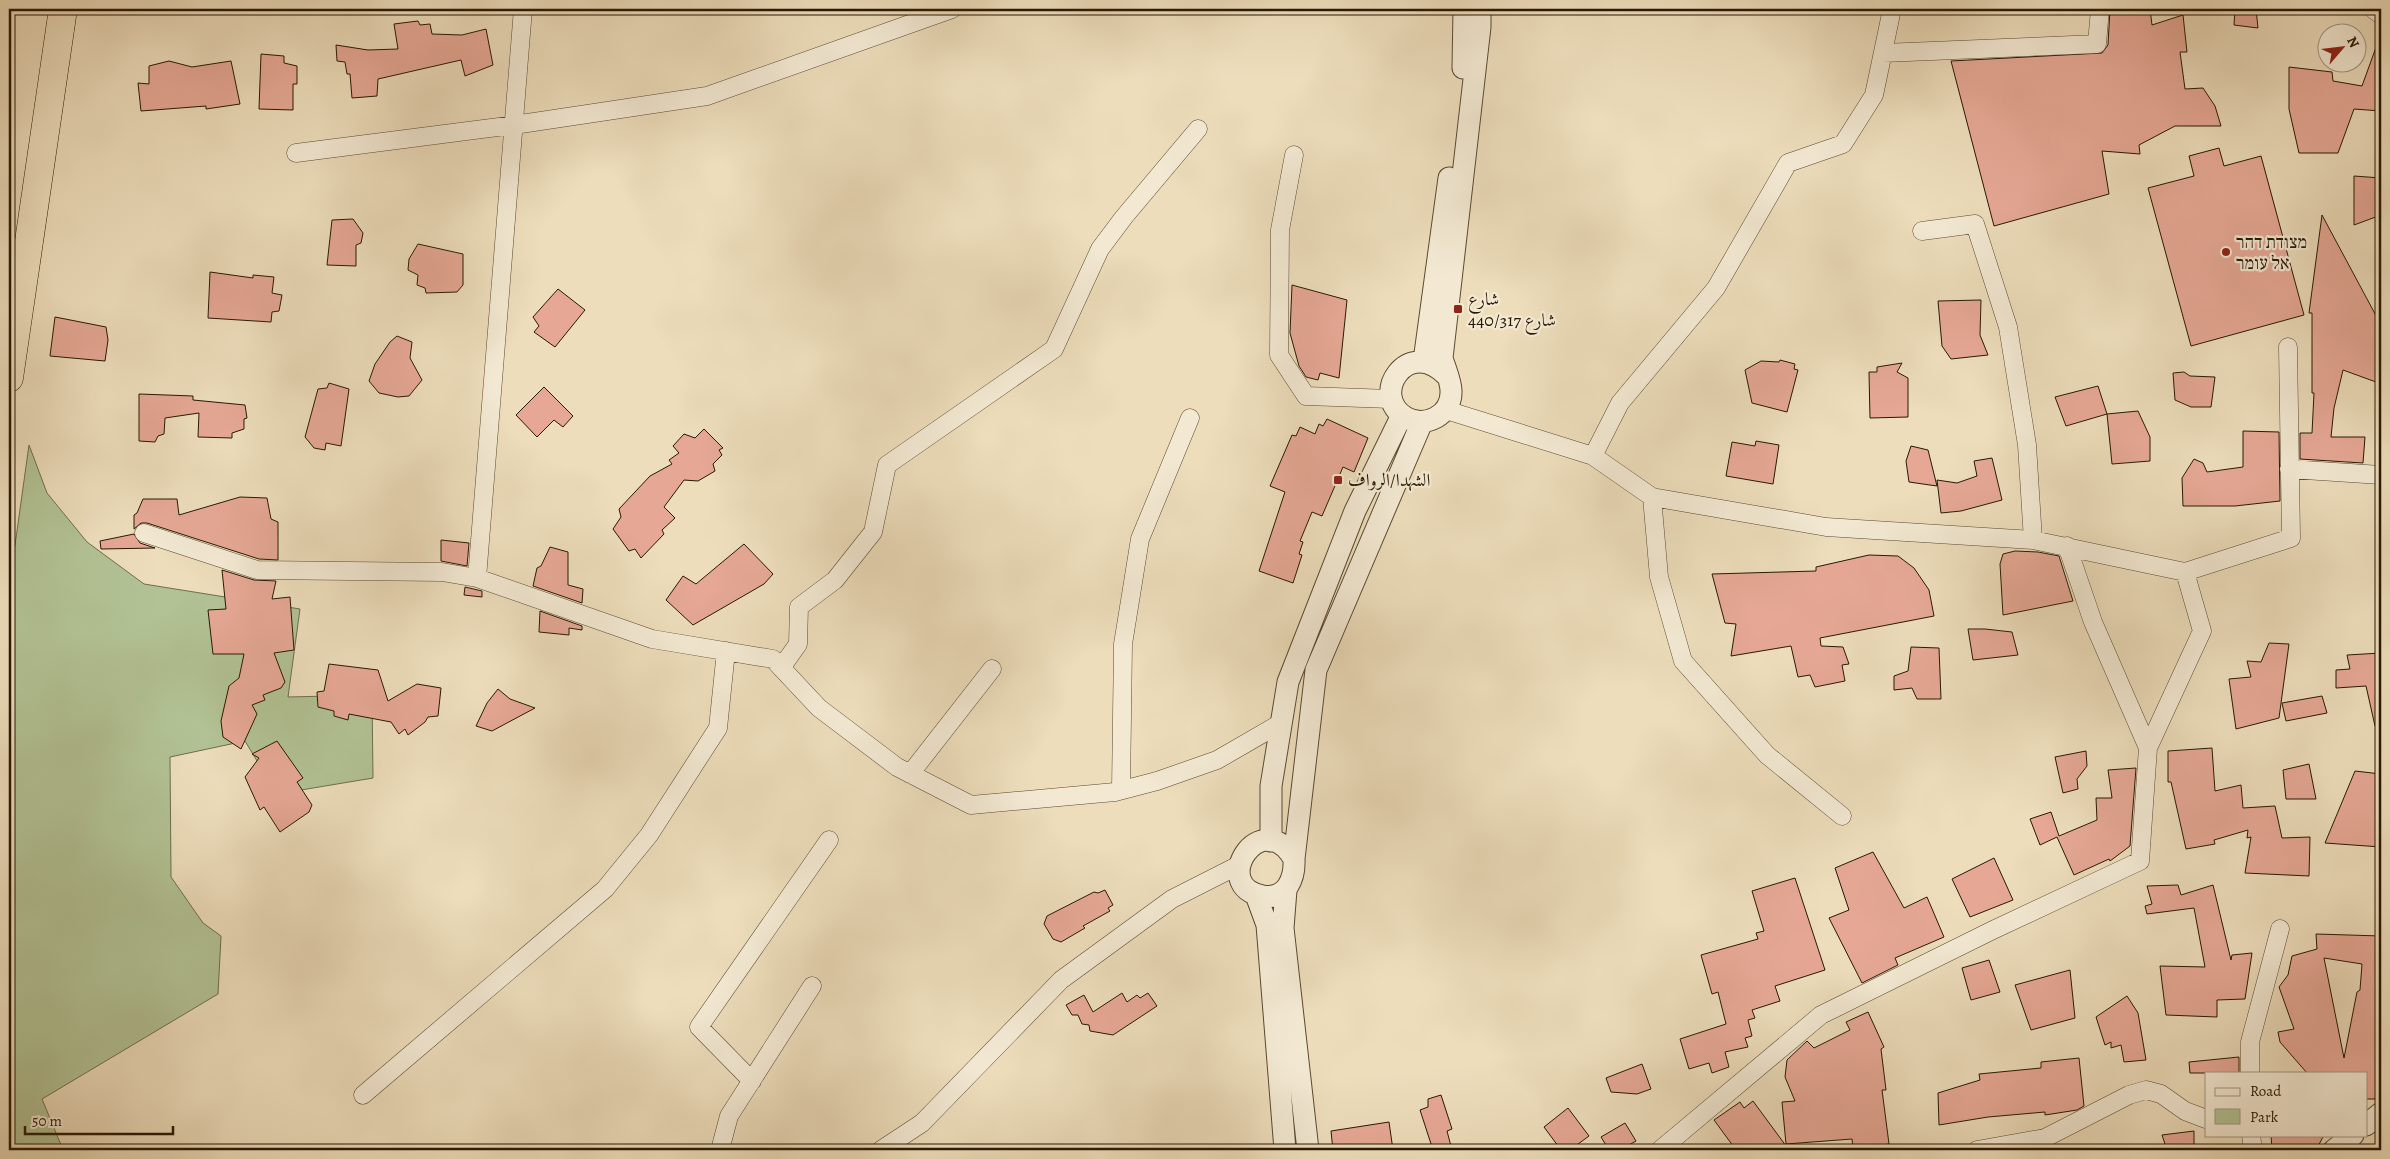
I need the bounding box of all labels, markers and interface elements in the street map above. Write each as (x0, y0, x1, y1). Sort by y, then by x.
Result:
north arrow (2318, 22, 2368, 72)
text: N (2342, 33, 2364, 51)
place label: מצודת דהר אל עומר (2236, 230, 2307, 275)
marker: מצודת דהר אל עומר (2220, 246, 2232, 258)
place label: شارع 440/شارع 317 (1468, 287, 1556, 335)
marker: شارع 440/شارع 317 (1452, 303, 1464, 315)
place label: الشهدا/الرواف (1348, 468, 1430, 492)
marker: الشهدا/الرواف (1332, 474, 1344, 486)
legend (2205, 1072, 2368, 1136)
text: Road (2250, 1081, 2282, 1101)
scale bar (25, 1104, 172, 1136)
text: Park (2250, 1107, 2279, 1127)
text: 50 m (32, 1111, 62, 1131)

